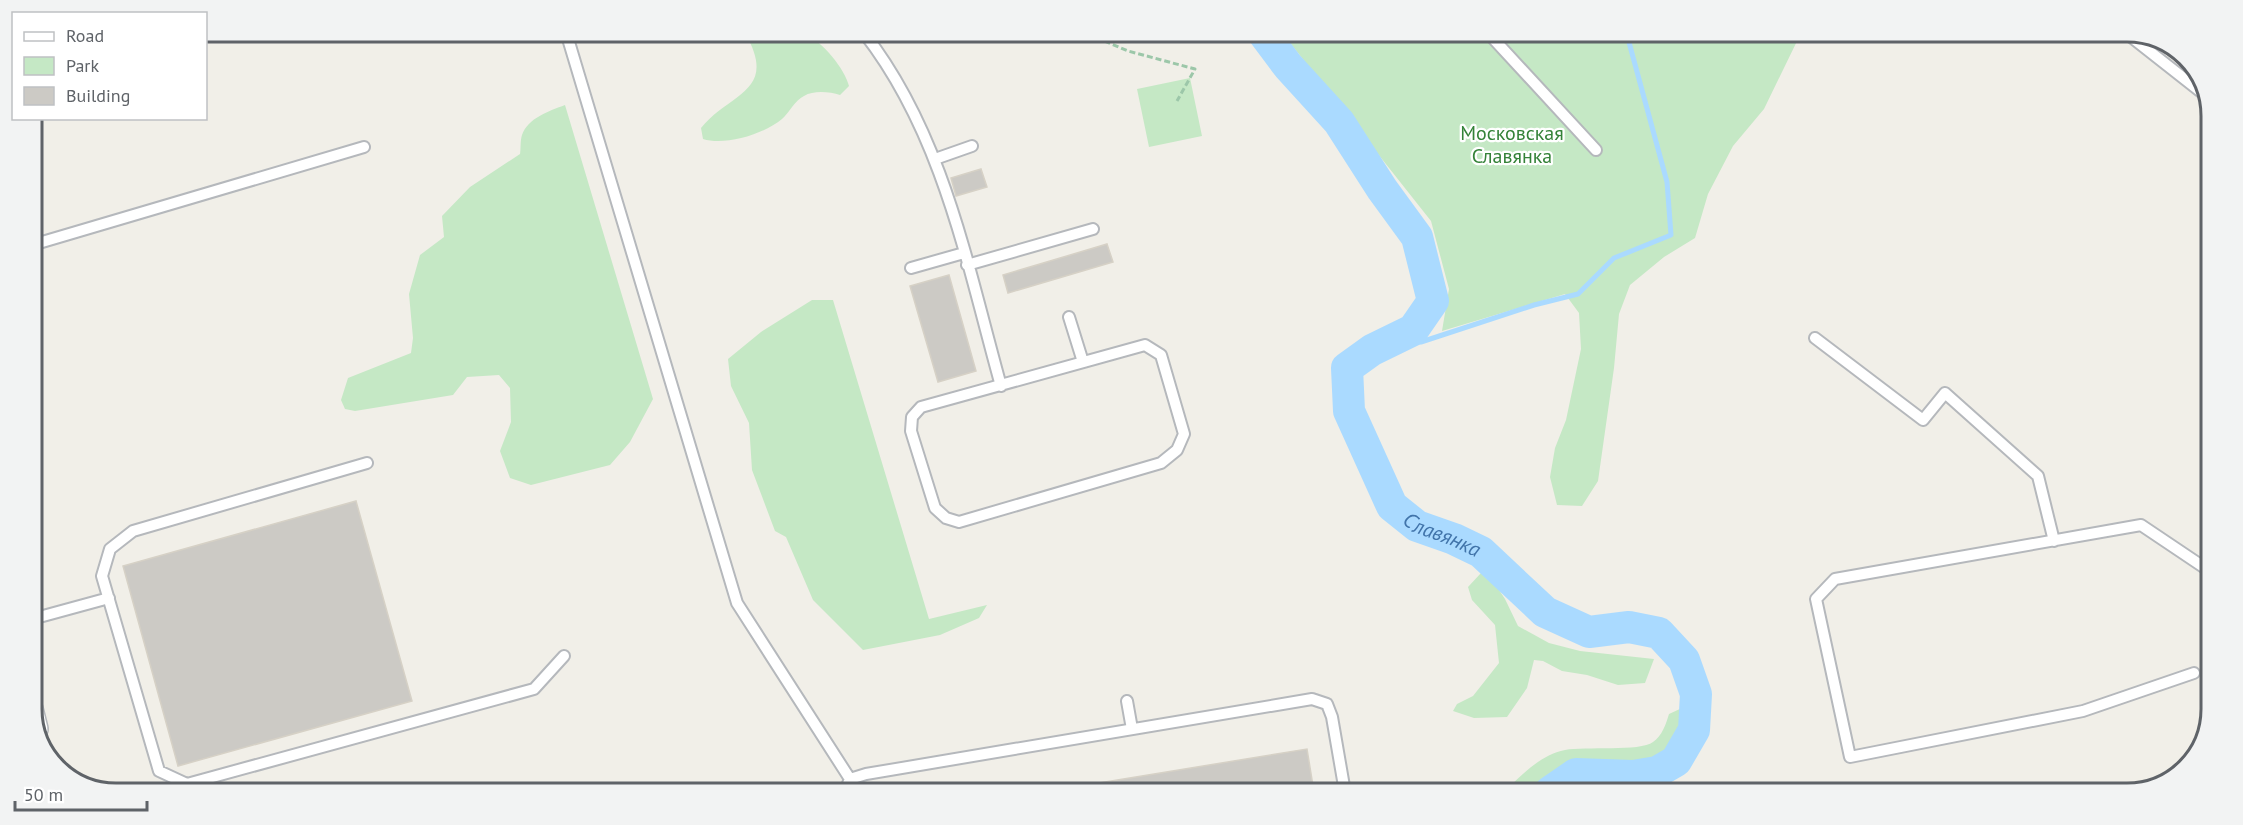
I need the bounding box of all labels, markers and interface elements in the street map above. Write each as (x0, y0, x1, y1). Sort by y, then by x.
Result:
legend (12, 12, 207, 120)
text: Road (66, 24, 104, 47)
text: Park (66, 54, 99, 77)
text: Building (66, 84, 130, 107)
park label: Московская Славянка (1460, 120, 1564, 169)
water label: Славянка (1397, 506, 1486, 563)
scale bar (15, 774, 147, 812)
text: 50 m (24, 783, 63, 806)

